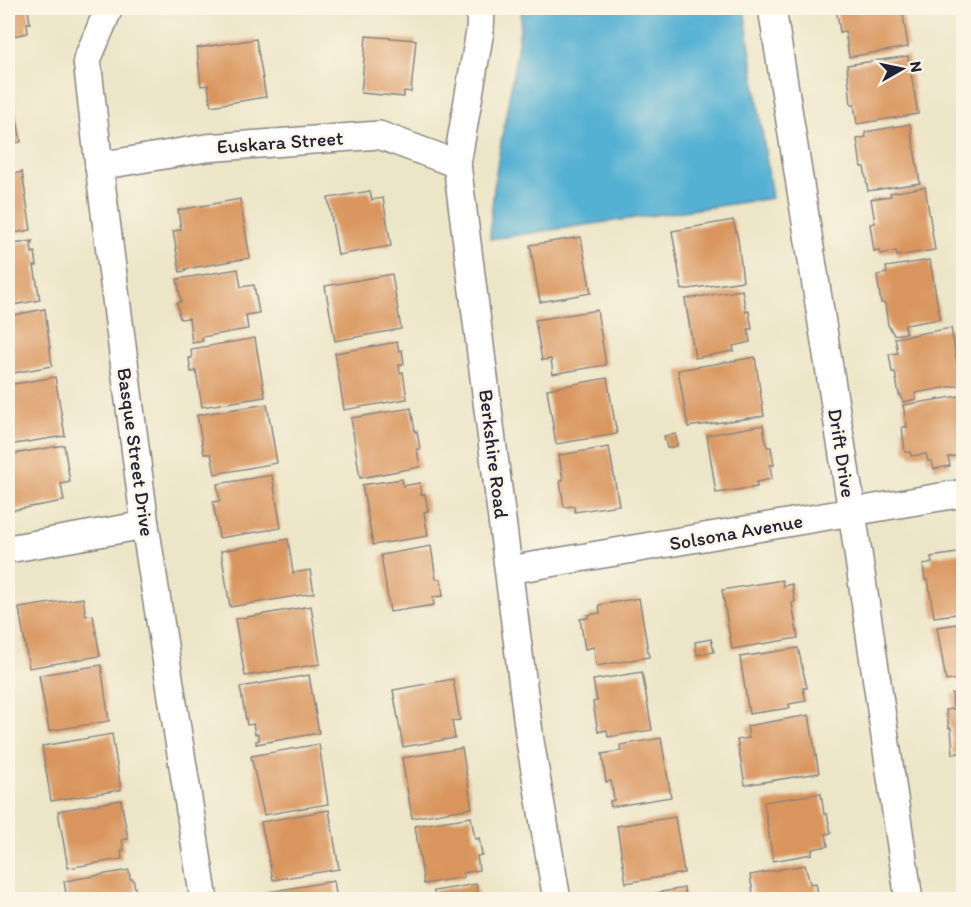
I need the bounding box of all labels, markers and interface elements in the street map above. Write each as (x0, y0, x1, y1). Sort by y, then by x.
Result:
north arrow (872, 39, 932, 99)
text: N (906, 60, 927, 74)
street label: Euskara Street (216, 126, 344, 158)
street label: Basque Street Drive (112, 366, 160, 538)
street label: Berkshire Road (474, 388, 514, 520)
street label: Drift Drive (823, 407, 861, 499)
street label: Solsona Avenue (667, 508, 805, 556)

